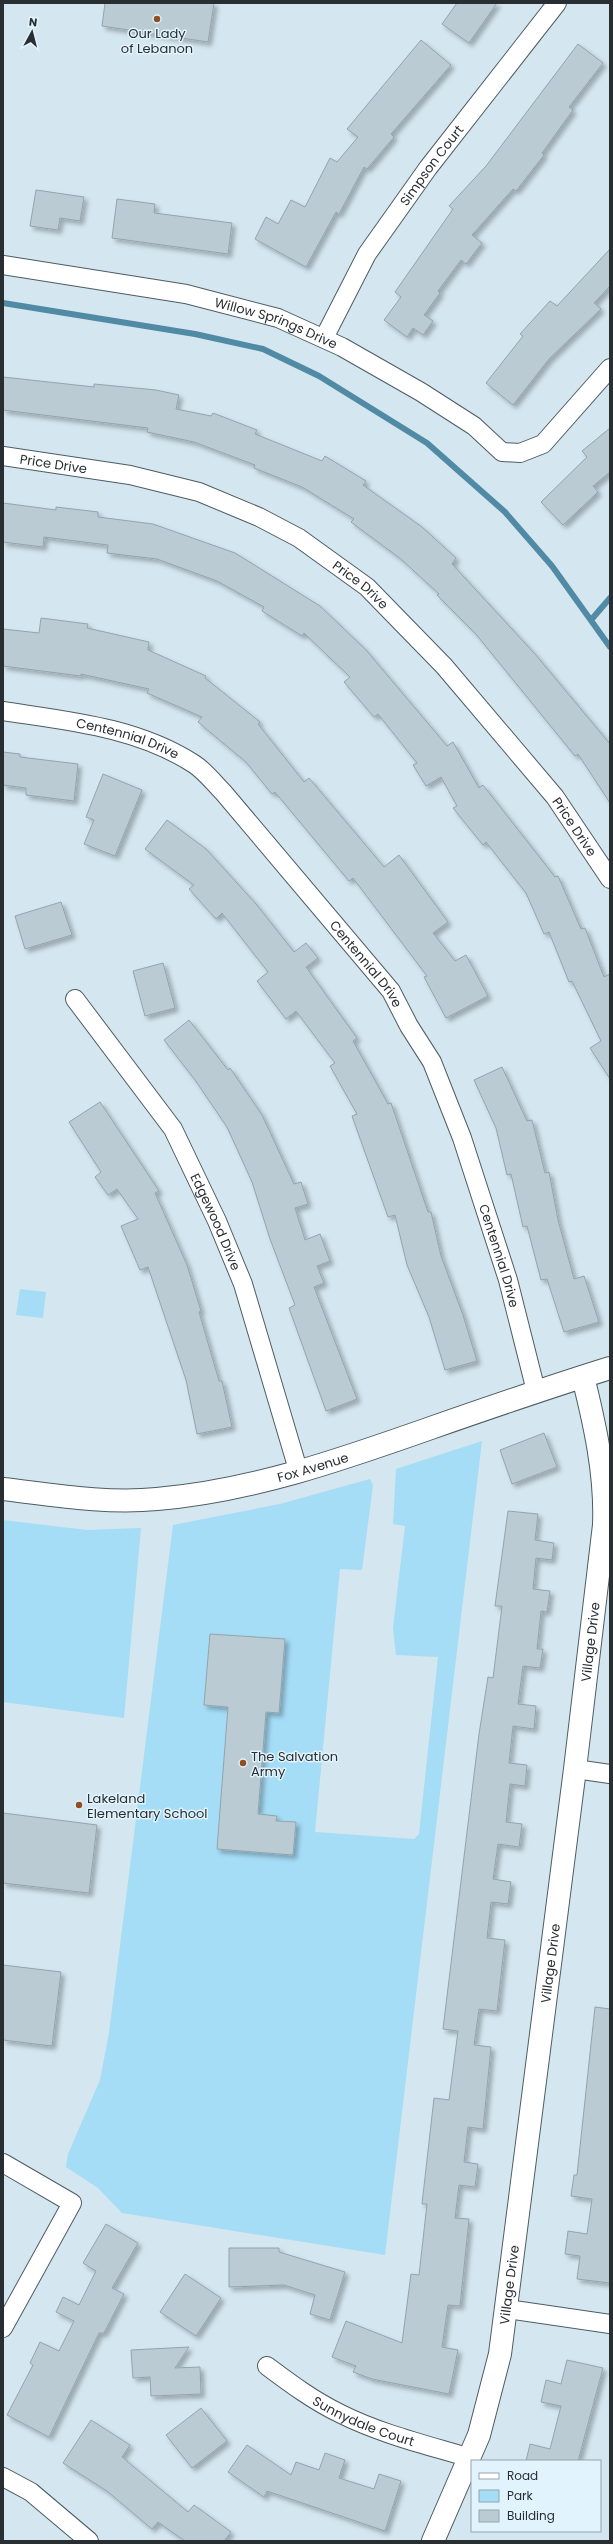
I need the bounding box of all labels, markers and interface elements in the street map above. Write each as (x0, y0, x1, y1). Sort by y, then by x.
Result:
north arrow (12, 12, 52, 52)
text: N (28, 14, 38, 31)
marker: Our Lady of Lebanon (152, 14, 162, 24)
place label: Our Lady of Lebanon (121, 24, 193, 58)
street label: Simpson Court (395, 121, 468, 209)
street label: Willow Springs Drive (213, 292, 340, 353)
street label: Price Drive (19, 449, 88, 478)
street label: Price Drive (329, 556, 393, 613)
street label: Centennial Drive (75, 713, 183, 763)
street label: Price Drive (548, 793, 602, 860)
street label: Centennial Drive (325, 916, 407, 1010)
street label: Edgewood Drive (186, 1170, 246, 1273)
street label: Centennial Drive (475, 1202, 524, 1309)
street label: Fox Avenue (275, 1447, 351, 1486)
street label: Village Drive (576, 1601, 604, 1683)
place label: The Salvation Army (251, 1747, 338, 1781)
marker: The Salvation Army (238, 1758, 248, 1768)
place label: Lakeland Elementary School (87, 1789, 208, 1823)
marker: Lakeland Elementary School (74, 1800, 84, 1810)
street label: Village Drive (536, 1922, 565, 2004)
street label: Village Drive (494, 2244, 523, 2326)
street label: Sunnydale Court (309, 2391, 417, 2451)
legend (471, 2460, 601, 2532)
text: Road (507, 2467, 538, 2484)
text: Park (507, 2487, 534, 2504)
text: Building (507, 2507, 555, 2524)

